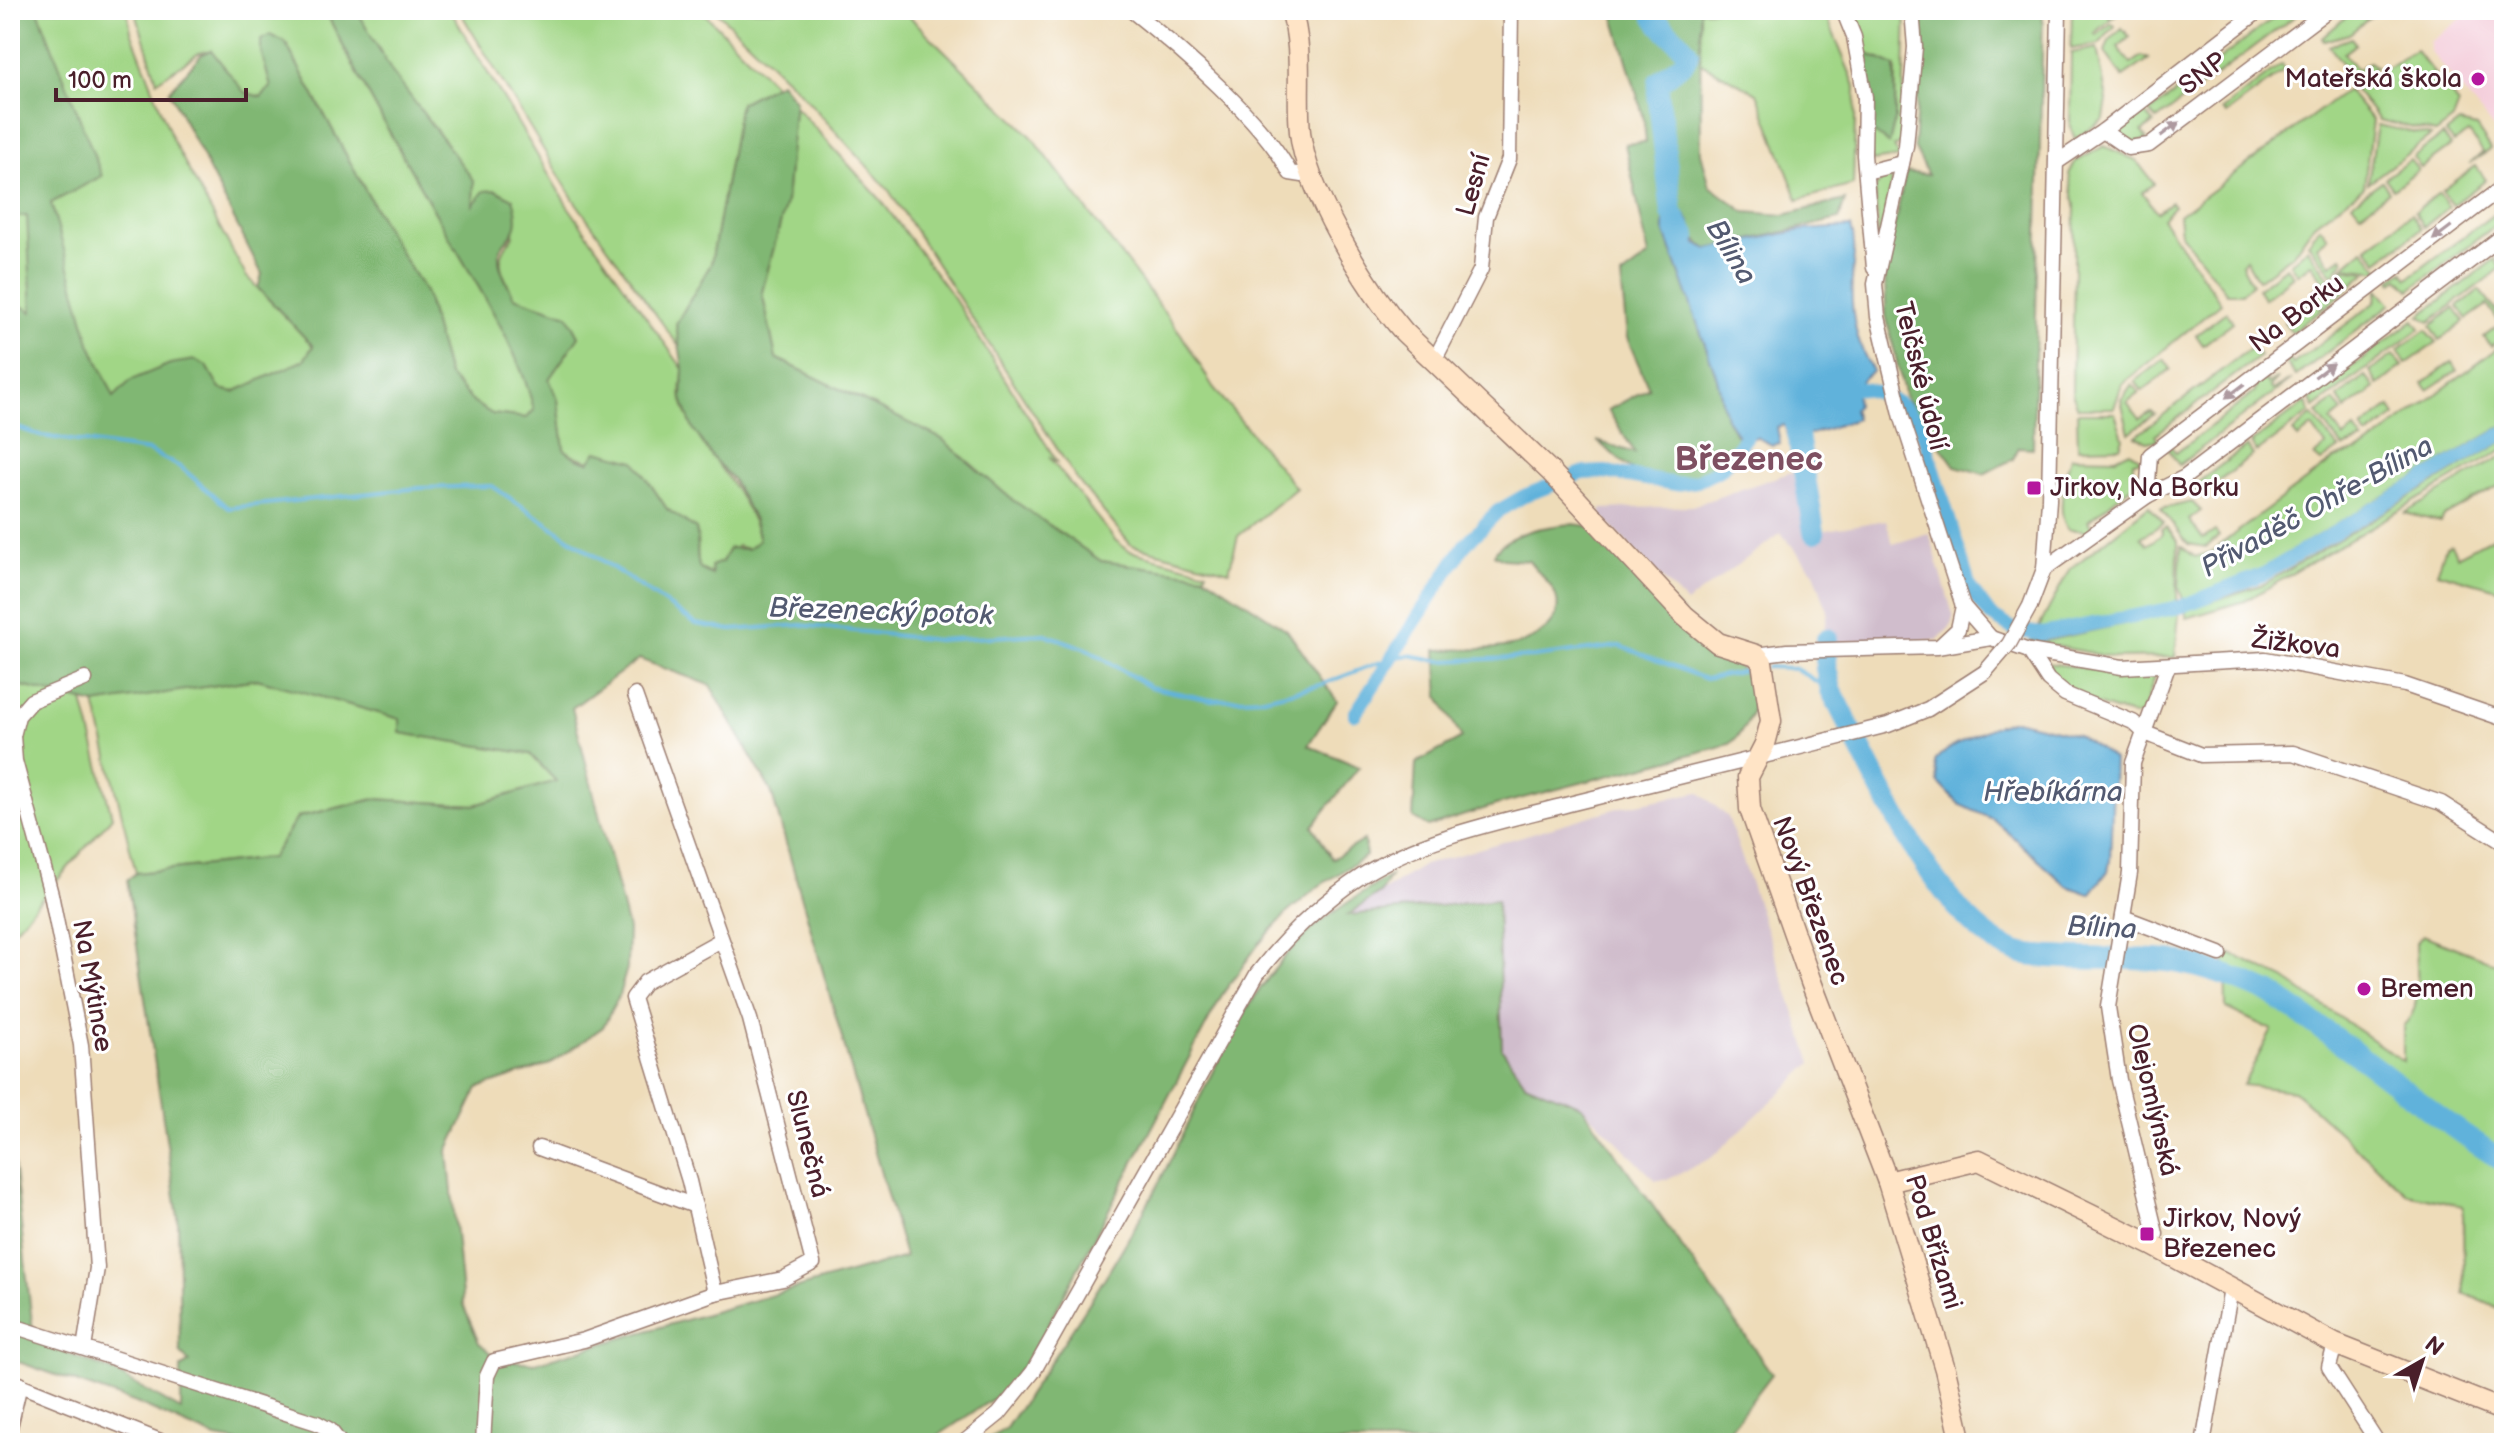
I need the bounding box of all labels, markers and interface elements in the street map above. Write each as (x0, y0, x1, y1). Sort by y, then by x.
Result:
street label: SNP (2173, 46, 2233, 102)
scale bar (56, 52, 246, 102)
place label: Mateřská škola (2285, 64, 2462, 95)
text: 100 m (68, 66, 132, 95)
marker: Mateřská škola (2469, 70, 2487, 88)
one-way arrow (2160, 122, 2180, 138)
street label: Lesní (1450, 150, 1498, 220)
water label: Bílina (1699, 214, 1763, 290)
one-way arrow (2432, 225, 2452, 241)
street label: Na Borku (2244, 268, 2350, 360)
street label: Telčské údolí (1887, 299, 1954, 454)
one-way arrow (2314, 362, 2334, 378)
one-way arrow (2225, 382, 2245, 398)
water label: Přivaděč Ohře-Bílina (2195, 430, 2439, 584)
district label: Březenec (1675, 439, 1823, 480)
place label: Jirkov, Na Borku (2050, 473, 2239, 504)
marker: Jirkov, Na Borku (2025, 479, 2043, 497)
water label: Březenecký potok (768, 592, 995, 632)
street label: Žižkova (2249, 622, 2342, 666)
water label: Hřebíkárna (1983, 776, 2123, 809)
street label: Nový Březenec (1765, 812, 1855, 990)
water label: Bílina (2066, 910, 2138, 946)
street label: Na Mýtince (65, 918, 119, 1054)
place label: Bremen (2380, 974, 2474, 1005)
marker: Bremen (2355, 980, 2373, 998)
street label: Olejomlýnská (2119, 1021, 2185, 1179)
street label: Slunečná (779, 1087, 835, 1201)
street label: Pod Břízami (1898, 1171, 1968, 1313)
place label: Jirkov, Nový Březenec (2163, 1204, 2301, 1265)
marker: Jirkov, Nový Březenec (2138, 1225, 2156, 1243)
north arrow (2382, 1321, 2462, 1401)
text: N (2419, 1331, 2449, 1362)

